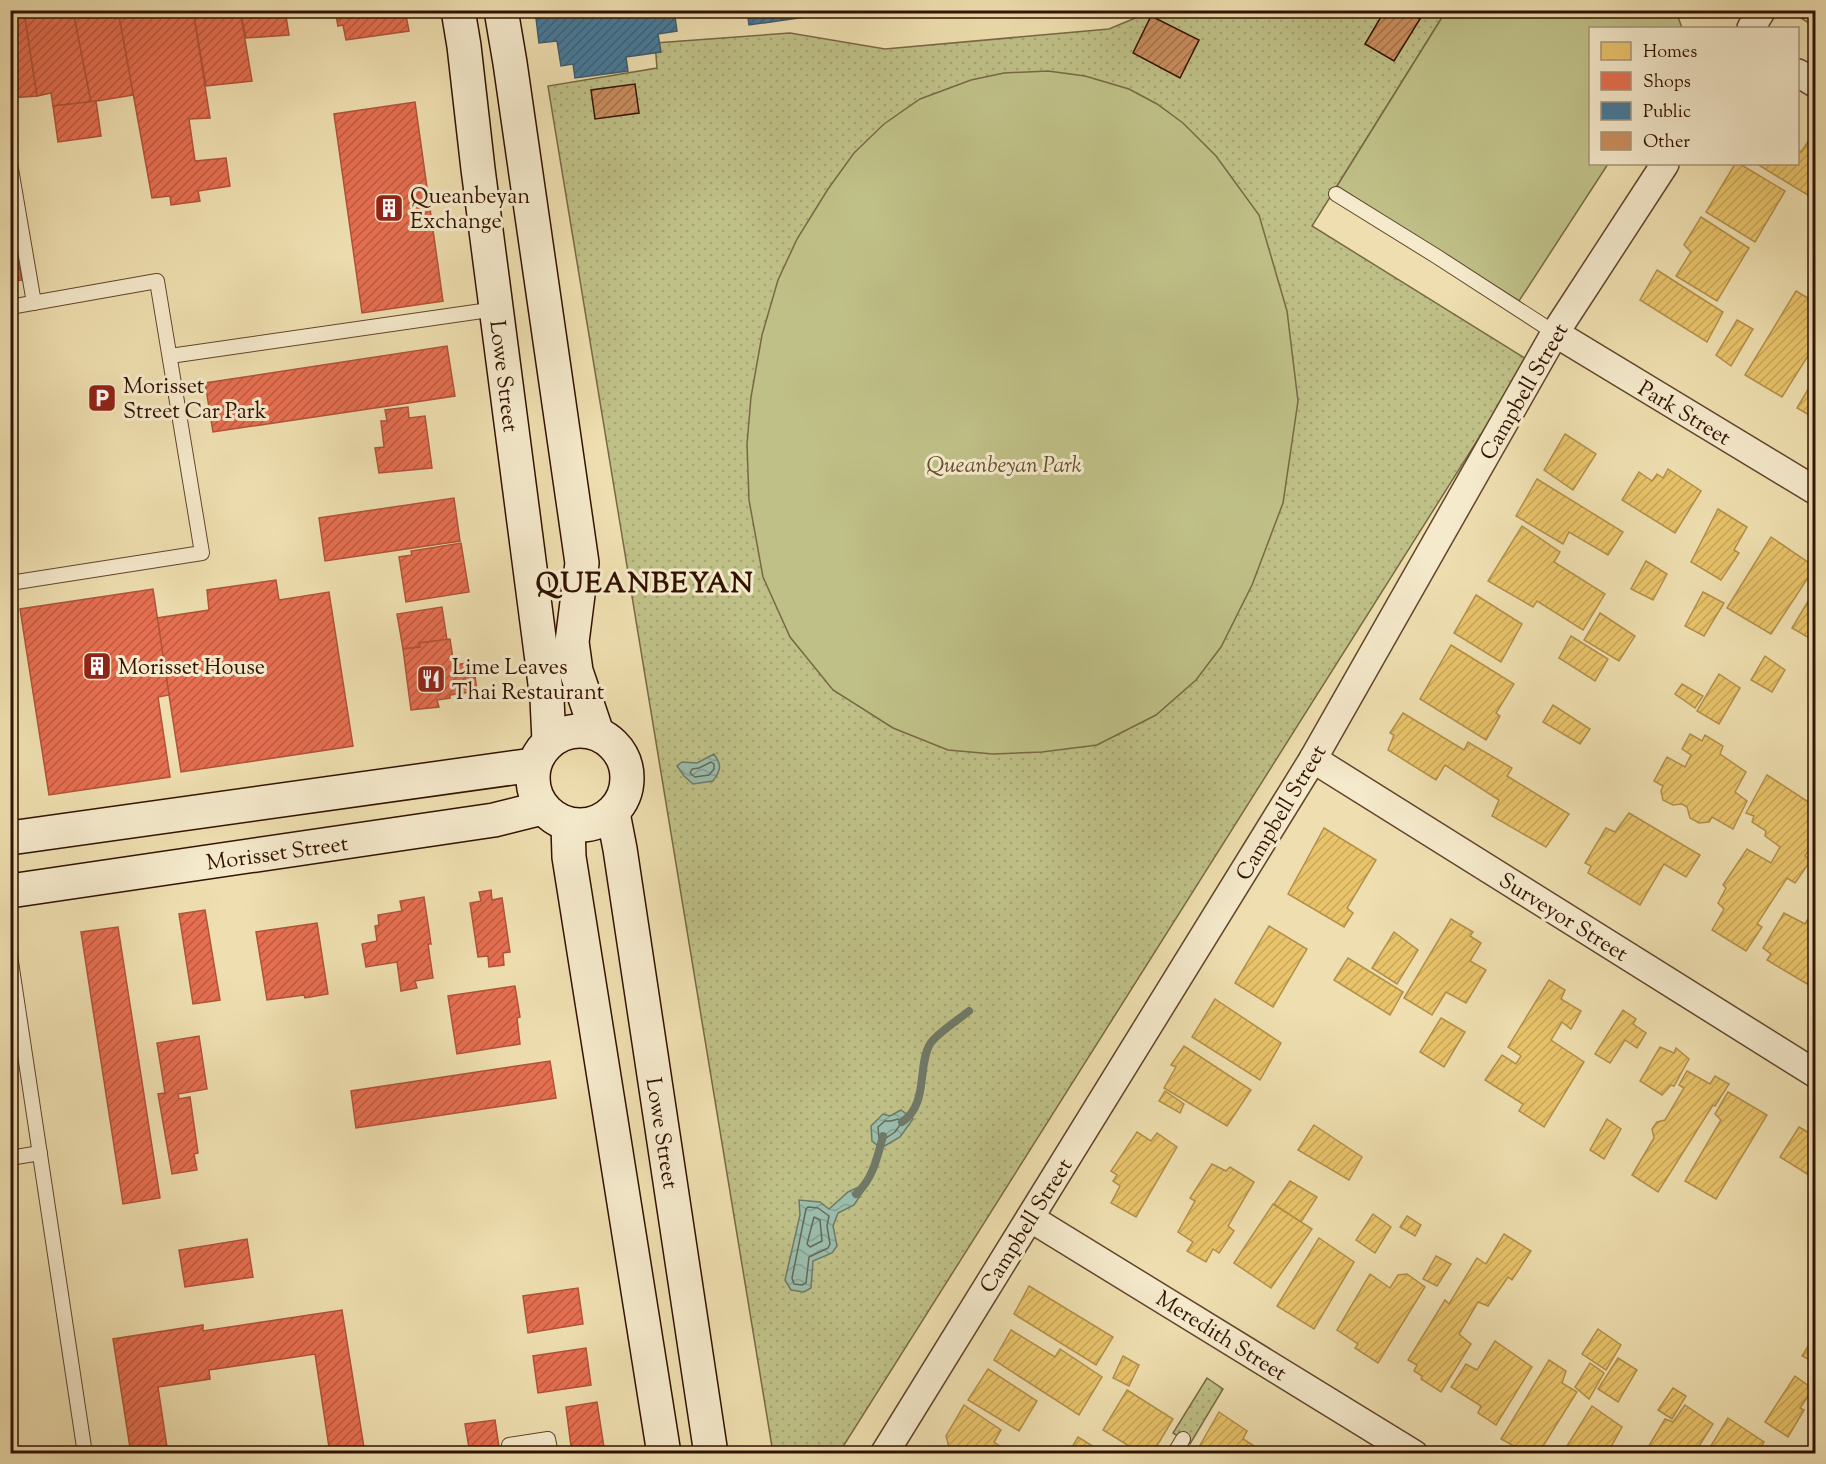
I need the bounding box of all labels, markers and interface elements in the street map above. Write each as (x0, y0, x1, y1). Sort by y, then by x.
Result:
legend (1589, 27, 1799, 165)
text: Homes (1643, 40, 1697, 66)
text: Shops (1643, 70, 1691, 96)
text: Public (1643, 100, 1691, 126)
text: Other (1643, 130, 1690, 156)
place label: Queanbeyan Exchange (410, 182, 530, 239)
building icon: Queanbeyan Exchange (373, 192, 405, 224)
street label: Campbell Street (1473, 318, 1578, 467)
street label: Lowe Street (479, 319, 525, 434)
place label: Morisset Street Car Park (123, 372, 267, 429)
street label: Park Street (1631, 374, 1736, 455)
parking icon: Morisset Street Car Park (86, 382, 118, 414)
park label: Queanbeyan Park (926, 451, 1082, 483)
district label: QUEANBEYAN (536, 565, 754, 605)
building icon: Morisset House (81, 650, 113, 682)
place label: Morisset House (118, 653, 265, 685)
place label: Lime Leaves Thai Restaurant (452, 653, 605, 710)
restaurant icon: Lime Leaves Thai Restaurant (415, 663, 447, 695)
street label: Campbell Street (1229, 739, 1336, 888)
street label: Morisset Street (204, 829, 351, 881)
street label: Surveyor Street (1492, 866, 1634, 971)
street label: Lowe Street (635, 1076, 685, 1192)
street label: Campbell Street (973, 1153, 1082, 1300)
street label: Meredith Street (1149, 1284, 1293, 1391)

